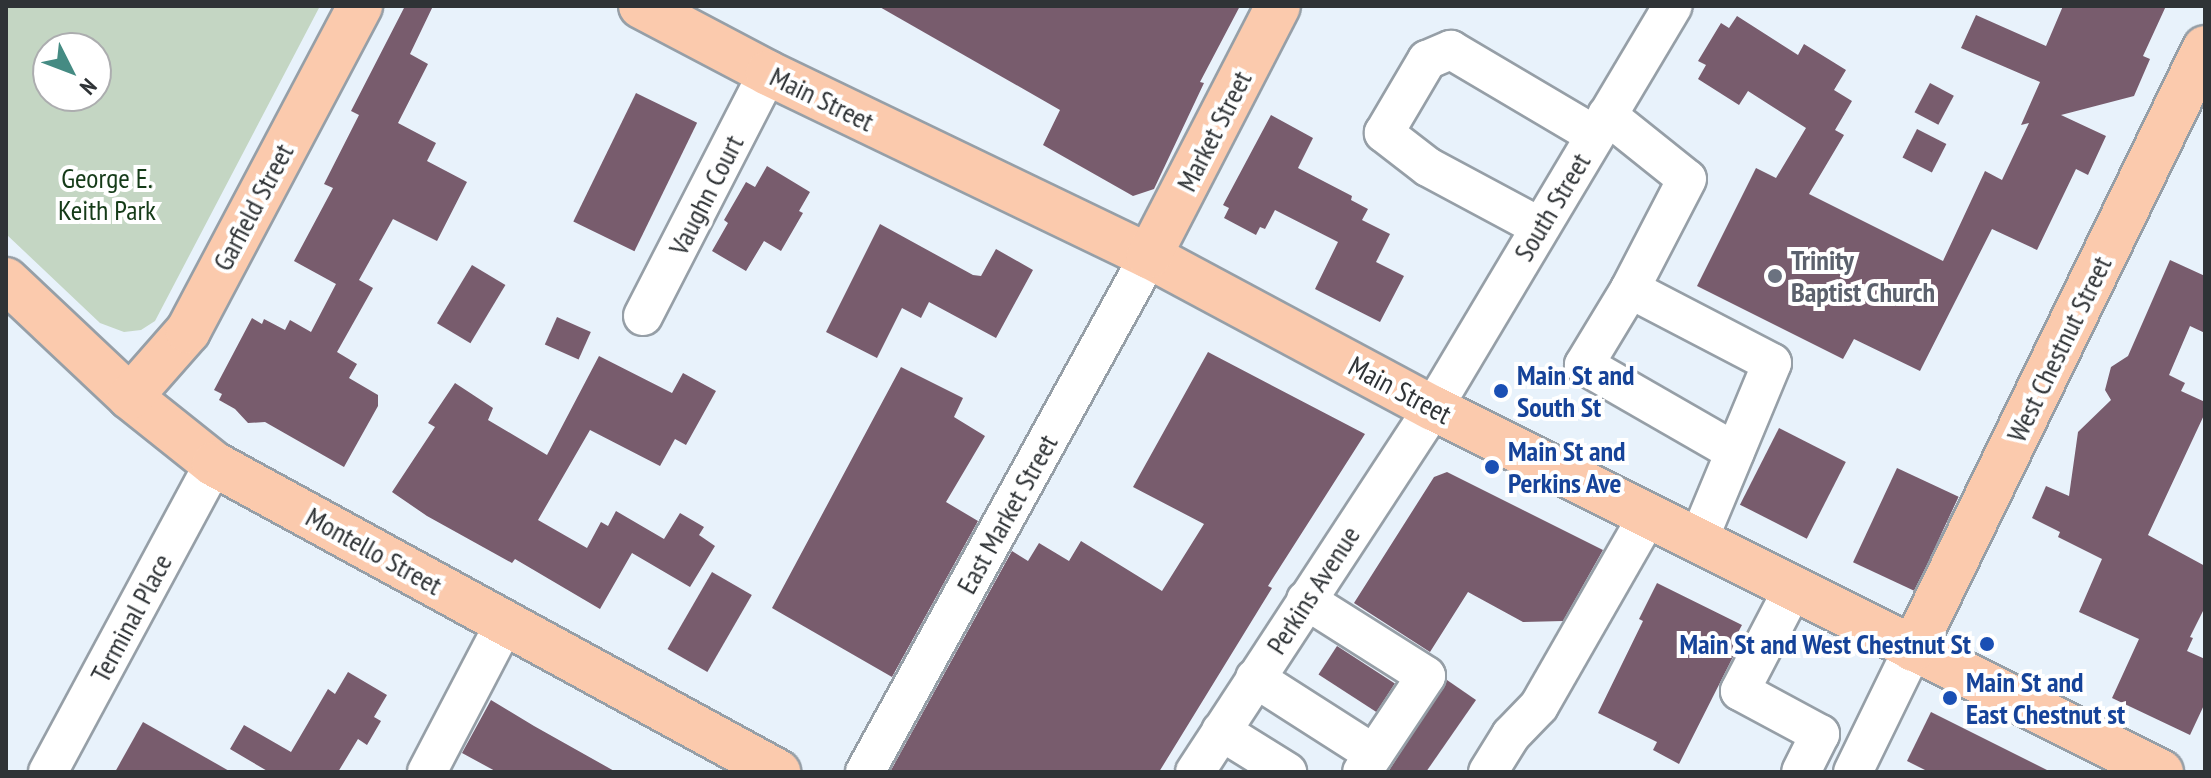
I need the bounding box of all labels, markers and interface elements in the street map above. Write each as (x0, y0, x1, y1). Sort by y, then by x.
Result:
north arrow (32, 32, 112, 112)
street label: Main Street (765, 60, 879, 138)
street label: Market Street (1169, 65, 1259, 197)
text: N (74, 73, 103, 101)
street label: Vaughn Court (661, 129, 751, 261)
street label: Garfield Street (206, 138, 300, 276)
street label: South Street (1507, 147, 1597, 267)
park label: George E. Keith Park (58, 161, 156, 227)
place label: Trinity Baptist Church (1791, 243, 1935, 309)
street label: West Chestnut Street (2000, 251, 2118, 447)
marker: Trinity Baptist Church (1766, 267, 1784, 285)
street label: Main Street (1343, 349, 1457, 431)
place label: Main St and South St (1517, 358, 1635, 424)
marker: Main St and South St (1492, 382, 1510, 400)
street label: East Market Street (949, 429, 1065, 599)
place label: Main St and Perkins Ave (1508, 434, 1626, 500)
marker: Main St and Perkins Ave (1483, 458, 1501, 476)
street label: Montello Street (300, 500, 448, 602)
street label: Perkins Avenue (1259, 519, 1367, 661)
street label: Terminal Place (83, 548, 179, 688)
place label: Main St and West Chestnut St (1679, 627, 1971, 661)
marker: Main St and West Chestnut St (1978, 635, 1996, 653)
place label: Main St and East Chestnut st (1966, 665, 2125, 731)
marker: Main St and East Chestnut st (1941, 689, 1959, 707)

